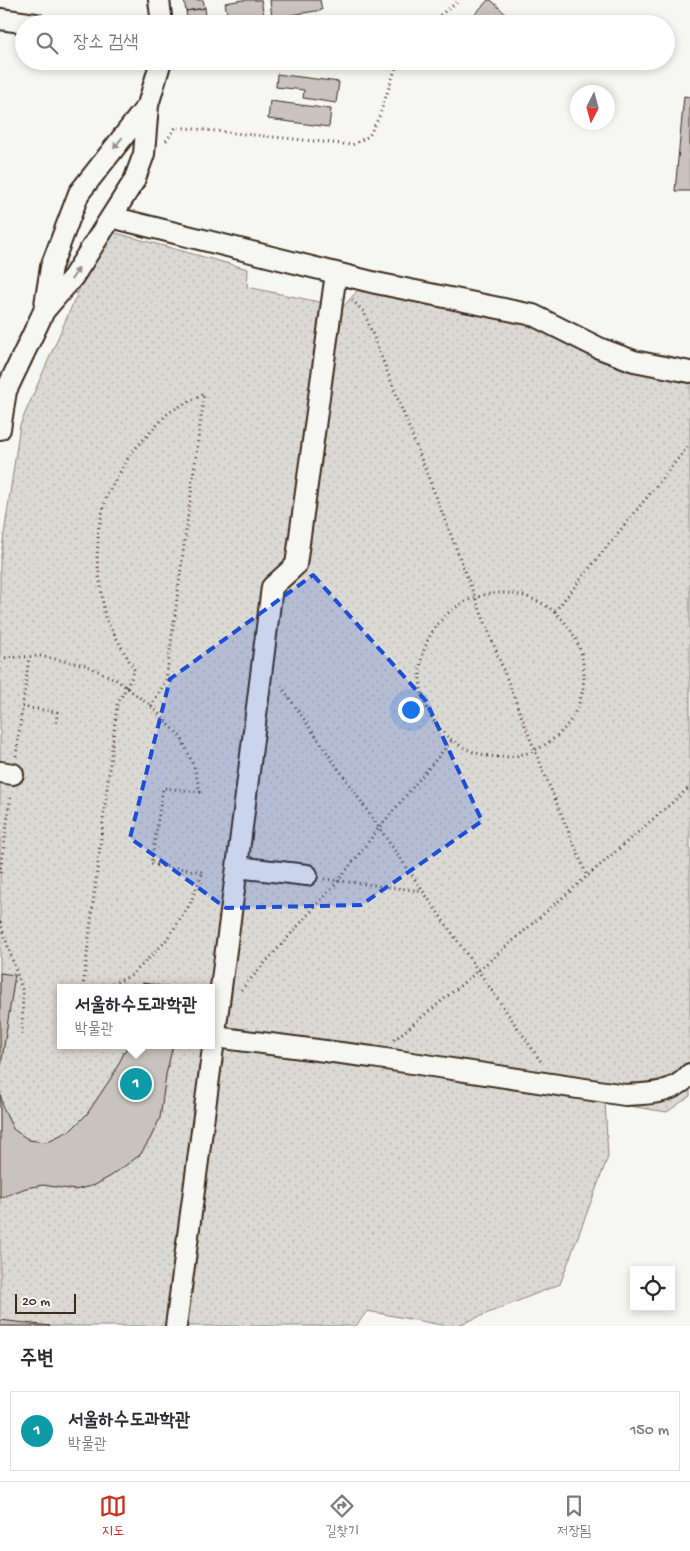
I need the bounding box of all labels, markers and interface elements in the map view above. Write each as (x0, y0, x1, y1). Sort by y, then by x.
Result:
search box (15, 15, 675, 70)
icon: search (33, 29, 61, 57)
text: 장소 검색 (73, 32, 139, 55)
north arrow (570, 85, 615, 130)
one-way arrow (112, 136, 123, 149)
one-way arrow (70, 267, 80, 280)
your location (398, 697, 424, 723)
popup (57, 984, 215, 1049)
text: 서울하수도과학관 (75, 995, 197, 1018)
text: 박물관 (75, 1021, 113, 1040)
pin: 1 (120, 1065, 152, 1103)
map controls (630, 1266, 675, 1311)
button: locate (630, 1266, 675, 1311)
scale bar (15, 1291, 76, 1314)
text: 20 m (22, 1294, 50, 1311)
text: 주변 (20, 1348, 54, 1373)
text: 서울하수도과학관 (68, 1410, 190, 1433)
text: 1 (34, 1422, 40, 1441)
text: 150 m (630, 1422, 669, 1441)
text: 박물관 (68, 1436, 107, 1455)
tab: 지도 (99, 1492, 127, 1541)
tab: 길찾기 (325, 1492, 359, 1541)
tab: 저장됨 (557, 1492, 591, 1541)

